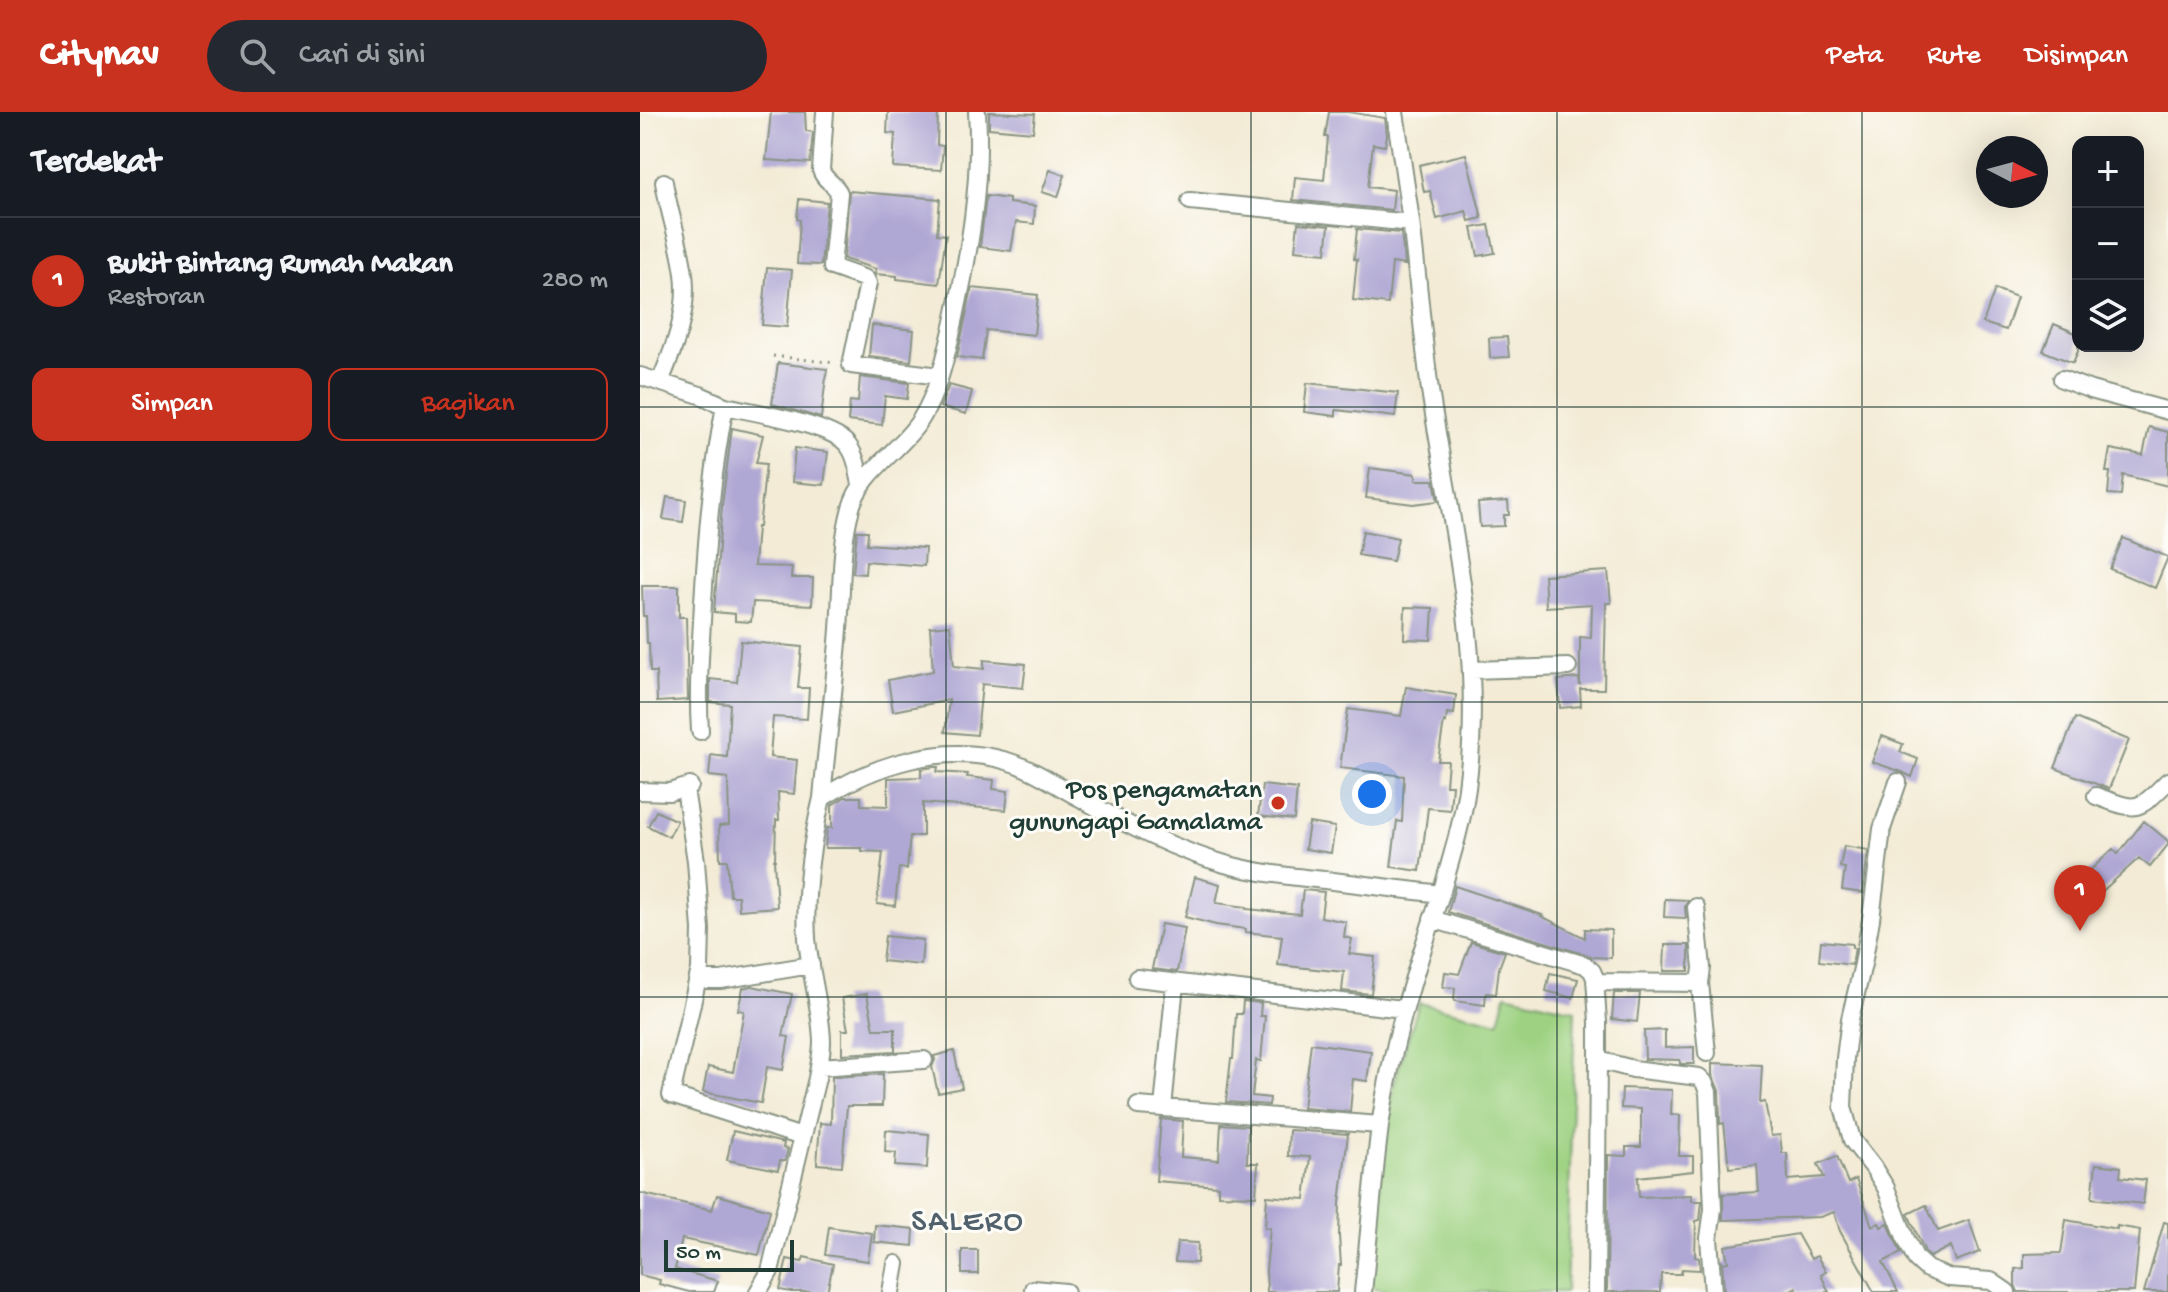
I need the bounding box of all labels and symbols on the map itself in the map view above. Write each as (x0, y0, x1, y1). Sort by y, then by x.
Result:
north arrow (1976, 136, 2048, 208)
your location (1352, 774, 1392, 814)
place label: Pos pengamatan gunungapi Gamalama (1009, 775, 1263, 840)
marker: Pos pengamatan gunungapi Gamalama (1269, 794, 1287, 812)
pin: 1 (2054, 865, 2106, 931)
district label: SALERO (911, 1204, 1025, 1242)
scale bar (664, 1236, 794, 1272)

